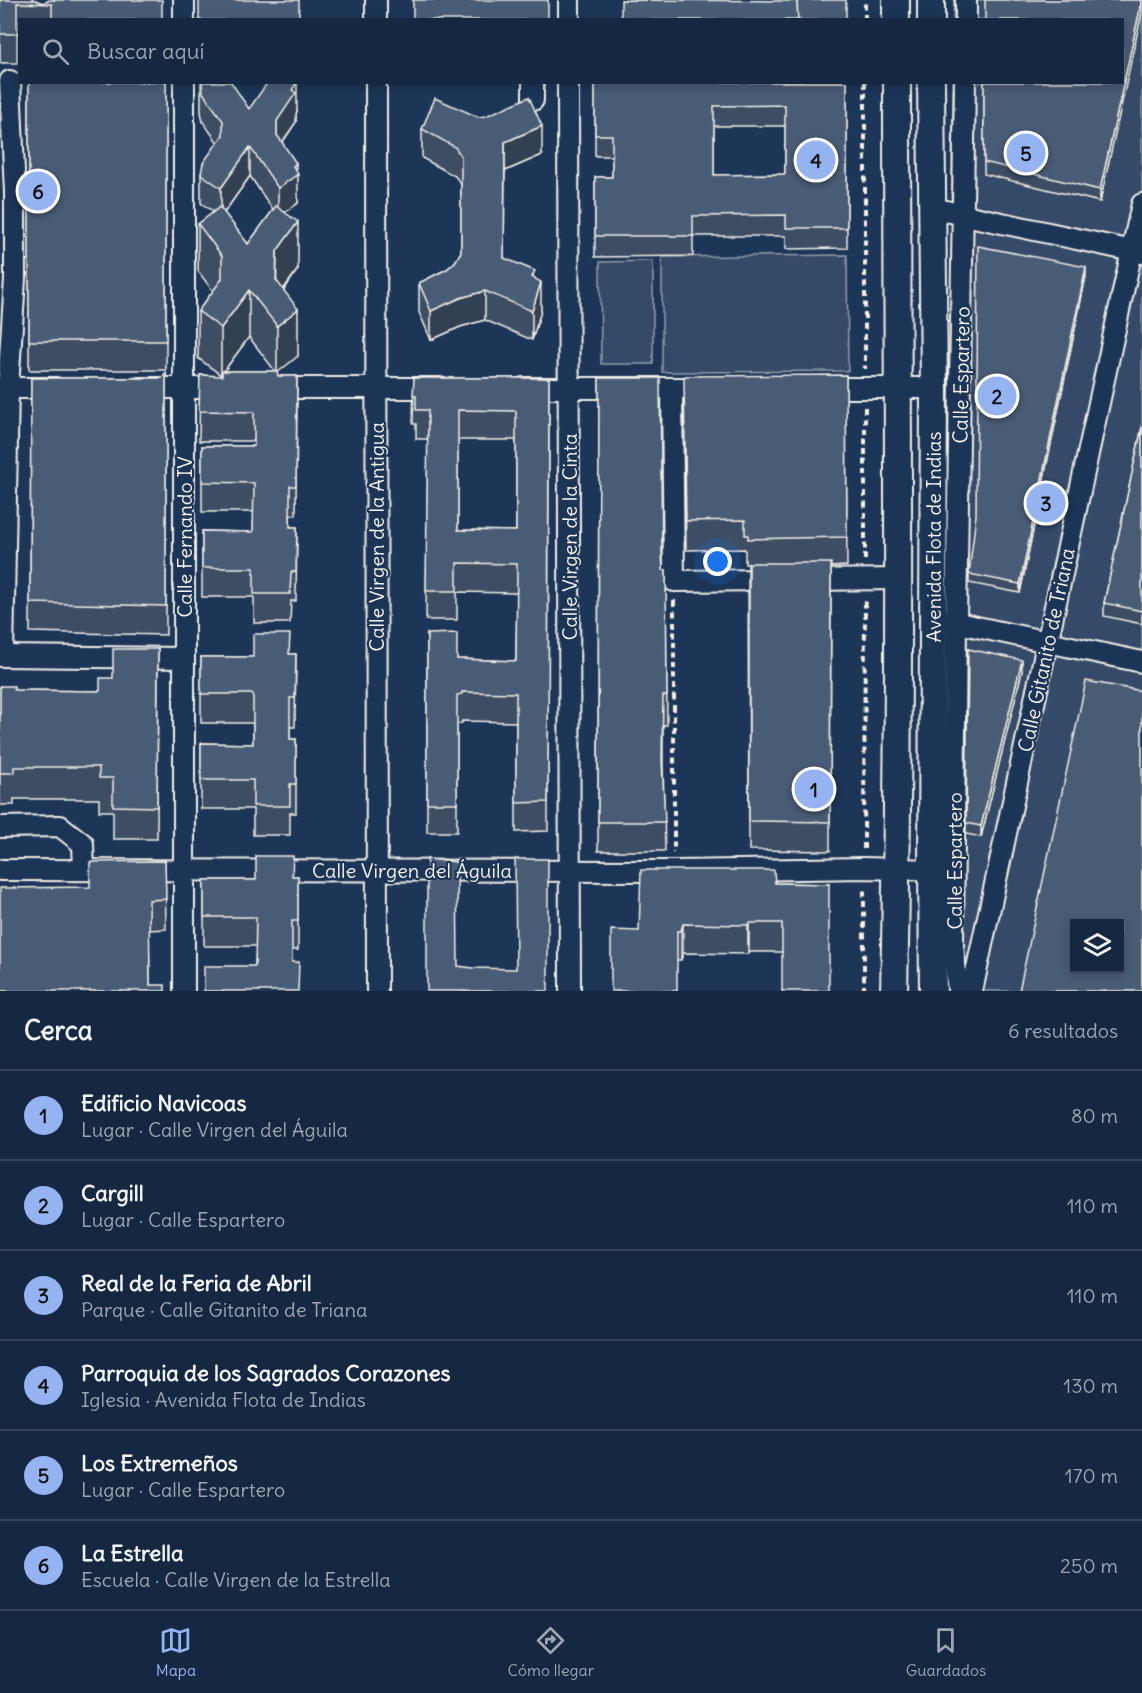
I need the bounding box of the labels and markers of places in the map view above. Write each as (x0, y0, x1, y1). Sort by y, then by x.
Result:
pin: 5 (1006, 130, 1046, 176)
pin: 4 (796, 138, 836, 182)
pin: 6 (18, 168, 57, 213)
pin: 2 (978, 374, 1016, 418)
pin: 3 (1026, 480, 1066, 526)
pin: 1 (794, 766, 834, 812)

